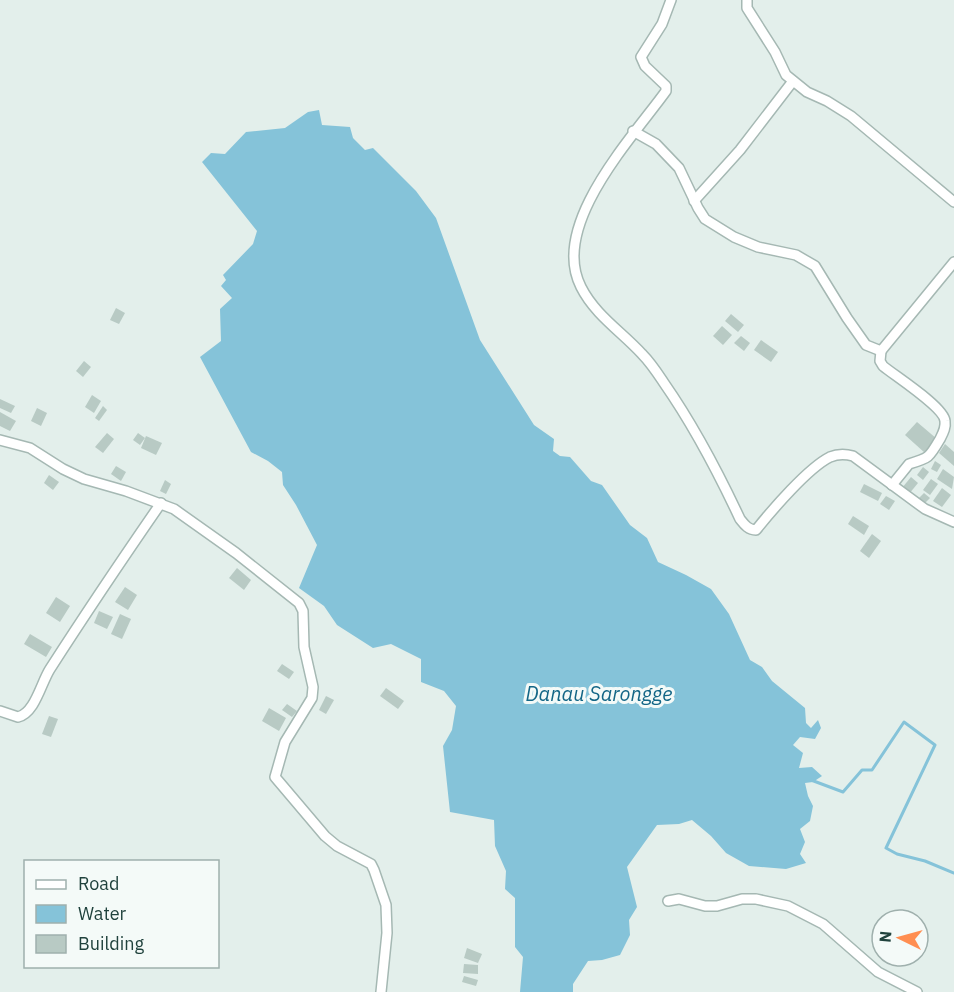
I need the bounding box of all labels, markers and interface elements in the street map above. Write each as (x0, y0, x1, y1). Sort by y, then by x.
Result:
water label: Danau Sarongge (526, 680, 672, 707)
legend (24, 860, 219, 968)
text: Road (78, 872, 119, 895)
text: Water (78, 902, 127, 925)
north arrow (870, 908, 930, 968)
text: N (875, 930, 896, 943)
text: Building (78, 932, 145, 955)

